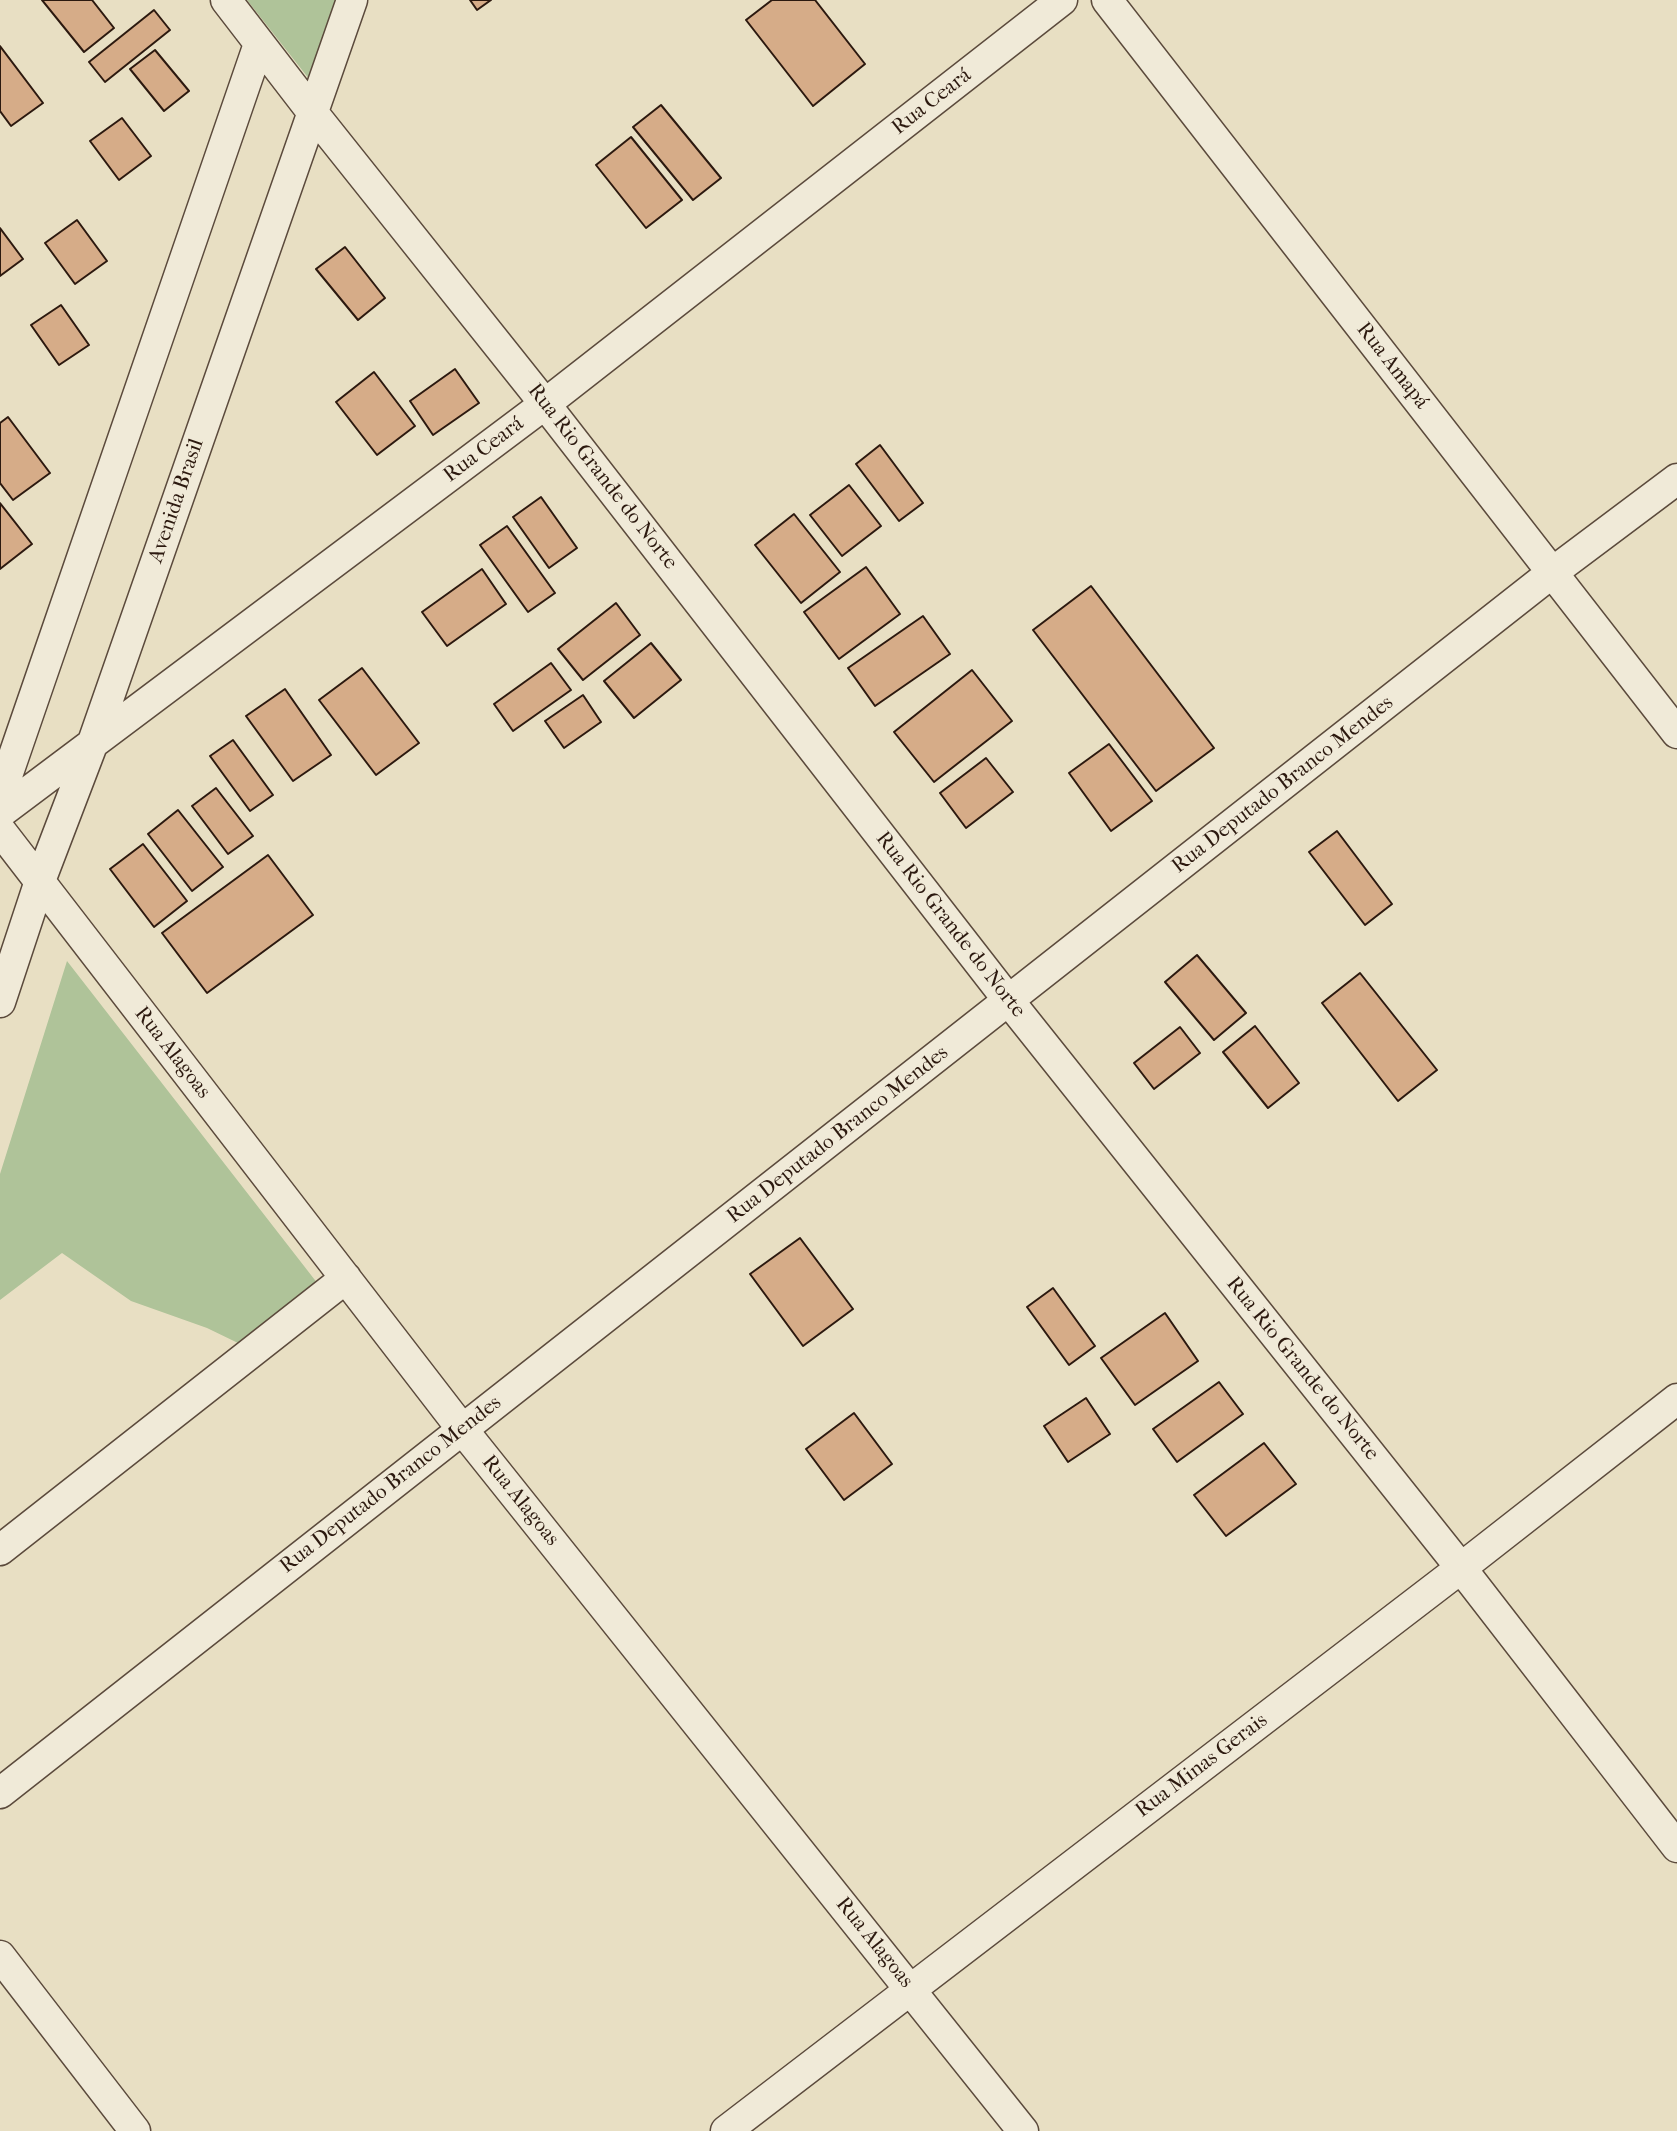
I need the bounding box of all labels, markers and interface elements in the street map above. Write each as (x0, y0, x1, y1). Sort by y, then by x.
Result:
street label: Rua Ceará (887, 63, 977, 141)
street label: Rua Amapá (1350, 318, 1434, 414)
street label: Rua Rio Grande do Norte (522, 379, 682, 575)
street label: Rua Ceará (439, 412, 529, 488)
street label: Avenida Brasil (144, 436, 210, 566)
street label: Rua Deputado Branco Mendes (1167, 691, 1399, 879)
street label: Rua Rio Grande do Norte (870, 827, 1030, 1023)
street label: Rua Alagoas (128, 1002, 216, 1104)
street label: Rua Deputado Branco Mendes (722, 1041, 954, 1229)
street label: Rua Rio Grande do Norte (1220, 1272, 1384, 1466)
street label: Rua Deputado Branco Mendes (275, 1391, 507, 1579)
street label: Rua Alagoas (476, 1451, 564, 1551)
street label: Rua Minas Gerais (1131, 1708, 1273, 1824)
street label: Rua Alagoas (830, 1893, 918, 1993)

